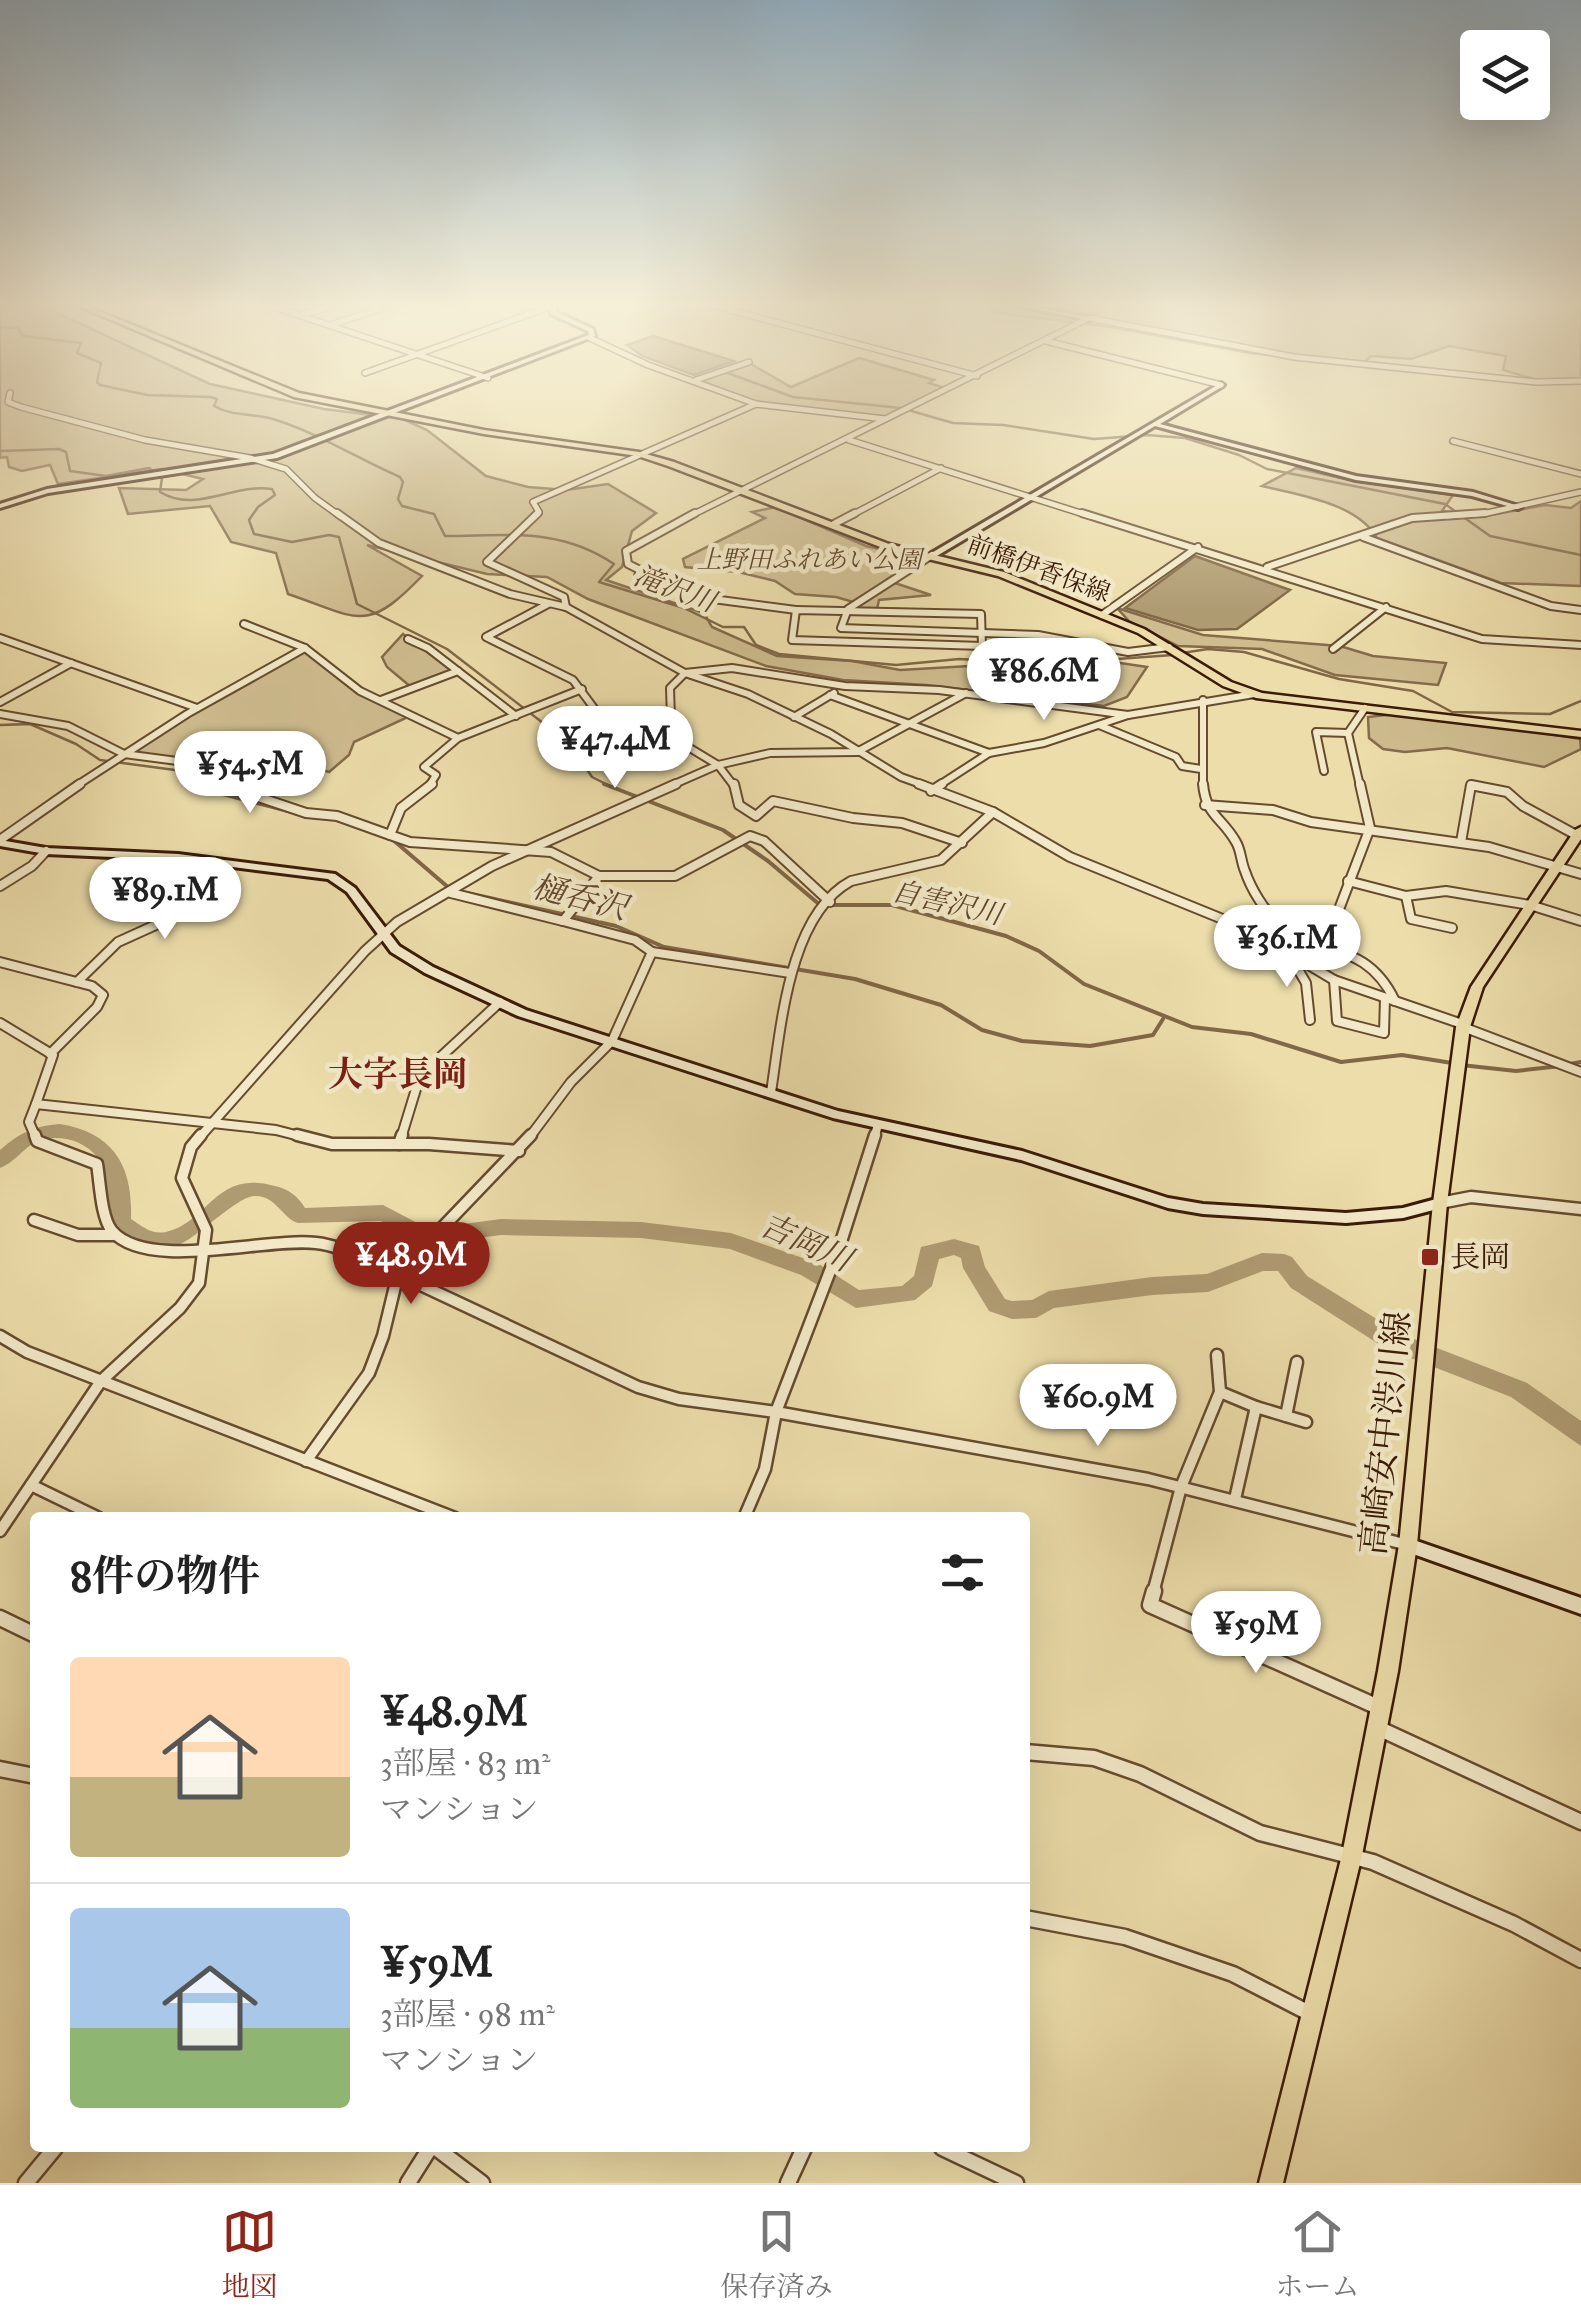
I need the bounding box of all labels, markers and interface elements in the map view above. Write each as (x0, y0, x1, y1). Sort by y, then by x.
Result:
map controls (1460, 30, 1550, 120)
button: layers (1460, 30, 1550, 120)
street label: 前橋伊香保線 (963, 528, 1115, 609)
park label: 上野田ふれあい公園 (696, 544, 925, 575)
water label: 滝沢川 (629, 558, 723, 620)
pin: ¥86.6M (963, 638, 1125, 723)
text: ¥86.6M (989, 651, 1099, 690)
pin: ¥47.4M (534, 706, 696, 791)
text: ¥47.4M (559, 719, 671, 758)
pin: ¥54.5M (169, 731, 331, 816)
text: ¥54.5M (196, 744, 304, 783)
pin: ¥89.1M (84, 857, 246, 942)
water label: 樋呑沢 (529, 867, 635, 929)
text: ¥89.1M (111, 870, 219, 909)
water label: 自害沢川 (888, 873, 1008, 933)
pin: ¥36.1M (1206, 905, 1368, 990)
text: ¥36.1M (1236, 918, 1338, 957)
district label: 大字長岡 (328, 1053, 468, 1096)
water label: 吉岡川 (754, 1205, 860, 1281)
pin: ¥48.9M (330, 1222, 492, 1307)
text: ¥48.9M (355, 1235, 467, 1274)
place label: 長岡 (1450, 1239, 1510, 1275)
marker: 長岡 (1419, 1246, 1441, 1268)
street label: 高崎安中渋川線 (1351, 1309, 1420, 1557)
pin: ¥60.9M (1017, 1364, 1179, 1449)
text: ¥60.9M (1042, 1377, 1154, 1416)
icon: filters (935, 1545, 990, 1600)
text: 8件の物件 (70, 1550, 260, 1602)
pin: ¥59M (1197, 1591, 1315, 1676)
text: ¥59M (1213, 1604, 1299, 1643)
text: ¥48.9M (380, 1685, 528, 1737)
icon: home (150, 1697, 270, 1817)
text: 3部屋 · 83 m² (380, 1744, 550, 1783)
text: マンション (380, 1790, 539, 1829)
text: ¥59M (380, 1936, 493, 1988)
icon: home (150, 1948, 270, 2068)
text: 3部屋 · 98 m² (380, 1995, 555, 2034)
text: マンション (380, 2041, 539, 2080)
tab: 地図 (221, 2204, 278, 2304)
tab: 保存済み (720, 2204, 833, 2304)
tab: ホーム (1275, 2204, 1360, 2304)

